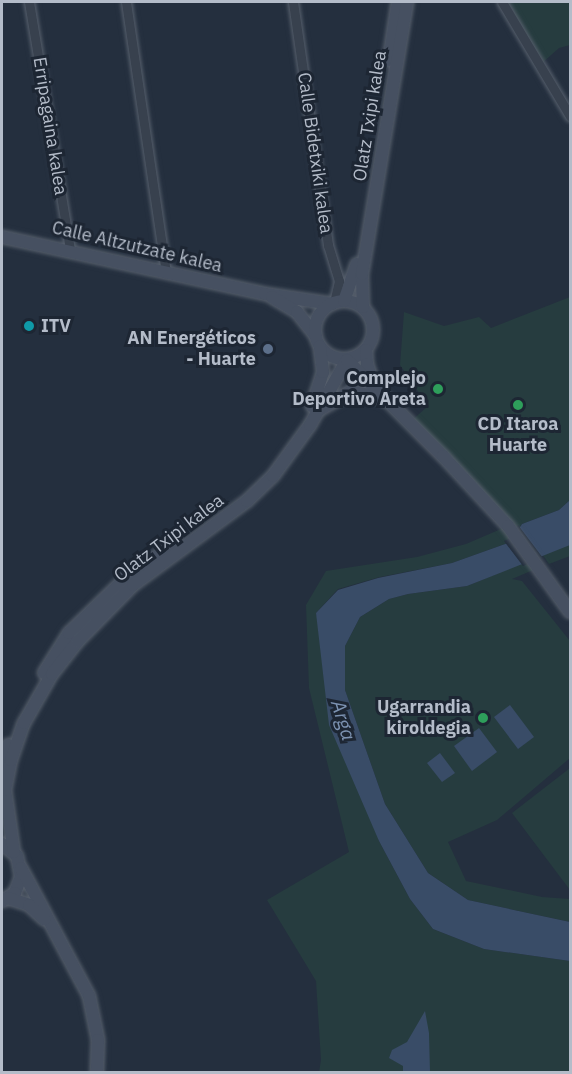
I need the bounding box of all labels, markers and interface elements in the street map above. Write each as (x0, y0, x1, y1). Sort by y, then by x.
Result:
street label: Olatz Txipi kalea (349, 49, 391, 183)
street label: Erripagaina kalea (28, 56, 72, 196)
street label: Calle Bidetxiki kalea (293, 71, 337, 235)
street label: Calle Altzutzate kalea (50, 217, 224, 277)
place label: ITV (41, 315, 71, 337)
marker: ITV (22, 319, 36, 333)
place label: AN Energéticos - Huarte (127, 328, 256, 370)
marker: AN Energéticos - Huarte (261, 342, 275, 356)
place label: Complejo Deportivo Areta (292, 368, 426, 410)
marker: Complejo Deportivo Areta (431, 382, 445, 396)
marker: CD Itaroa Huarte (511, 398, 525, 412)
place label: CD Itaroa Huarte (478, 414, 558, 456)
street label: Olatz Txipi kalea (110, 490, 228, 586)
water label: Arga (327, 697, 361, 743)
place label: Ugarrandia kiroldegia (377, 697, 471, 740)
marker: Ugarrandia kiroldegia (476, 711, 490, 725)

